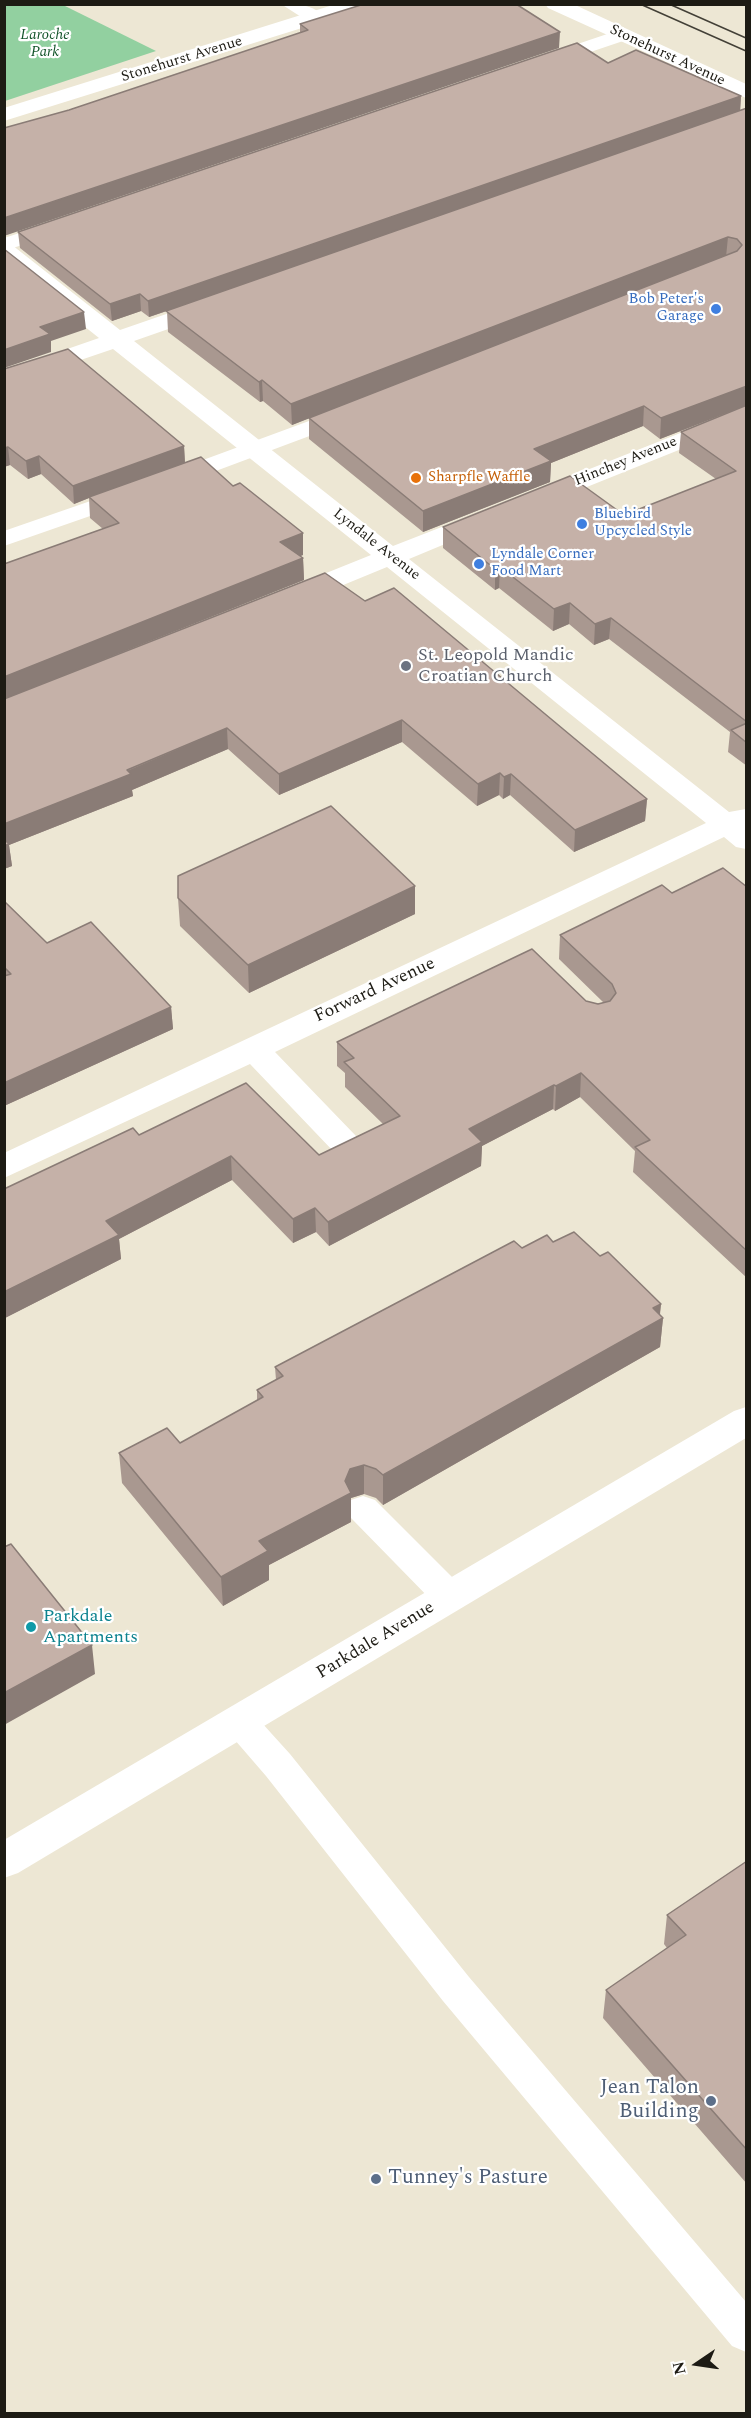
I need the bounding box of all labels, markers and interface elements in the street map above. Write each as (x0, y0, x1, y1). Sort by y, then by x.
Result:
street label: Stonehurst Avenue (606, 21, 728, 91)
park label: Laroche Park (20, 27, 70, 62)
street label: Stonehurst Avenue (119, 33, 245, 87)
place label: Bob Peter's Garage (629, 291, 704, 326)
marker: Bob Peter's Garage (709, 302, 723, 316)
street label: Hinchey Avenue (572, 433, 680, 491)
place label: Sharpfle Waffle (428, 469, 530, 487)
marker: Sharpfle Waffle (409, 471, 423, 485)
street label: Lyndale Avenue (329, 505, 423, 585)
place label: Bluebird Upcycled Style (594, 506, 692, 541)
marker: Bluebird Upcycled Style (575, 517, 589, 531)
place label: Lyndale Corner Food Mart (491, 546, 594, 581)
marker: Lyndale Corner Food Mart (472, 557, 486, 571)
place label: St. Leopold Mandic Croatian Church (418, 645, 574, 688)
marker: St. Leopold Mandic Croatian Church (399, 659, 413, 673)
street label: Forward Avenue (311, 954, 439, 1028)
street label: Parkdale Avenue (313, 1597, 439, 1685)
place label: Parkdale Apartments (43, 1606, 138, 1648)
marker: Parkdale Apartments (24, 1620, 38, 1634)
place label: Jean Talon Building (600, 2076, 699, 2126)
marker: Jean Talon Building (704, 2094, 718, 2108)
place label: Tunney's Pasture (388, 2166, 548, 2192)
marker: Tunney's Pasture (369, 2172, 383, 2186)
north arrow (667, 2334, 727, 2394)
text: N (666, 2359, 693, 2377)

